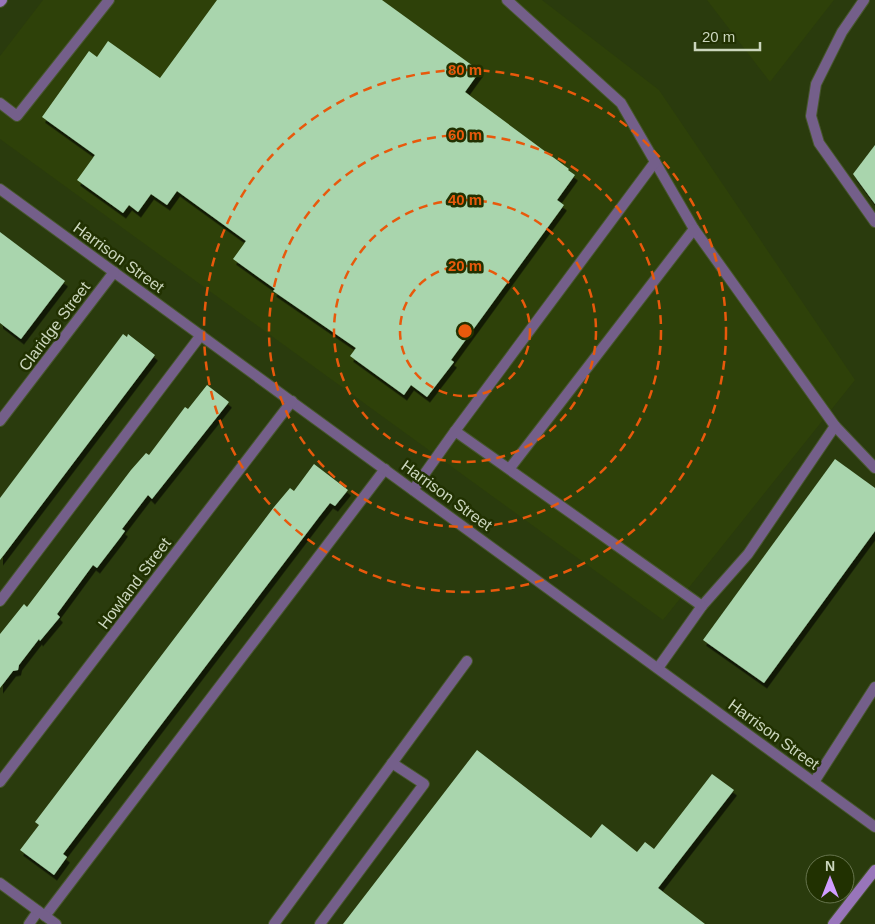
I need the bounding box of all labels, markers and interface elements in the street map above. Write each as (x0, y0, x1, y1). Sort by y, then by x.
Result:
scale bar (695, 20, 760, 52)
text: 20 m (702, 28, 735, 45)
text: 80 m (448, 61, 482, 78)
text: 60 m (448, 126, 482, 143)
text: 40 m (448, 191, 482, 208)
street label: Harrison Street (70, 219, 168, 296)
text: 20 m (448, 257, 482, 274)
street label: Claridge Street (15, 278, 94, 374)
centre of rings (456, 322, 474, 340)
street label: Harrison Street (398, 457, 496, 534)
street label: Howland Street (95, 534, 174, 632)
street label: Harrison Street (725, 696, 823, 773)
north arrow (805, 854, 855, 904)
text: N (825, 858, 835, 874)

